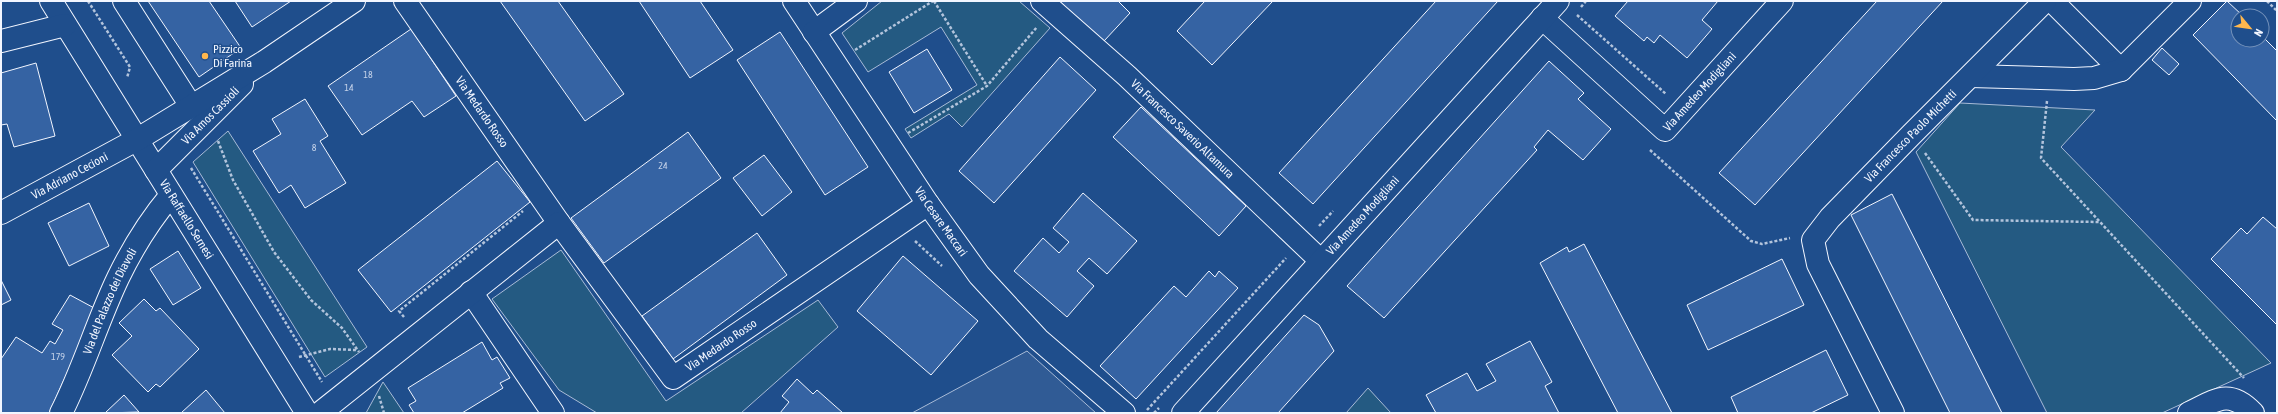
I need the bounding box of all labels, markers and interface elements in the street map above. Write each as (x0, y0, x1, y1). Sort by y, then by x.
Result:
north arrow (2230, 8, 2270, 48)
text: N (2252, 27, 2266, 39)
place label: Pizzico Di Farina (213, 42, 252, 70)
street label: Via Amedeo Modigliani (1660, 49, 1739, 134)
marker: Pizzico Di Farina (200, 51, 210, 61)
house number: 18 (363, 69, 373, 80)
street label: Via Medardo Rosso (453, 74, 512, 150)
street label: Via Francesco Saverio Altamura (1128, 76, 1237, 181)
house number: 14 (344, 82, 354, 93)
street label: Via Amos Cassioli (179, 84, 242, 147)
street label: Via Francesco Paolo Michetti (1862, 87, 1959, 185)
house number: 8 (312, 142, 317, 153)
street label: Via Adriano Cecioni (29, 150, 110, 202)
house number: 24 (658, 160, 668, 171)
street label: Via Amedeo Modigliani (1323, 173, 1402, 258)
street label: Via Raffaello Sernesi (157, 177, 217, 262)
street label: Via Cesare Maccari (912, 184, 970, 259)
street label: Via del Palazzo dei Diavoli (80, 246, 139, 356)
street label: Via Medardo Rosso (683, 316, 760, 374)
house number: 179 (51, 351, 65, 362)

